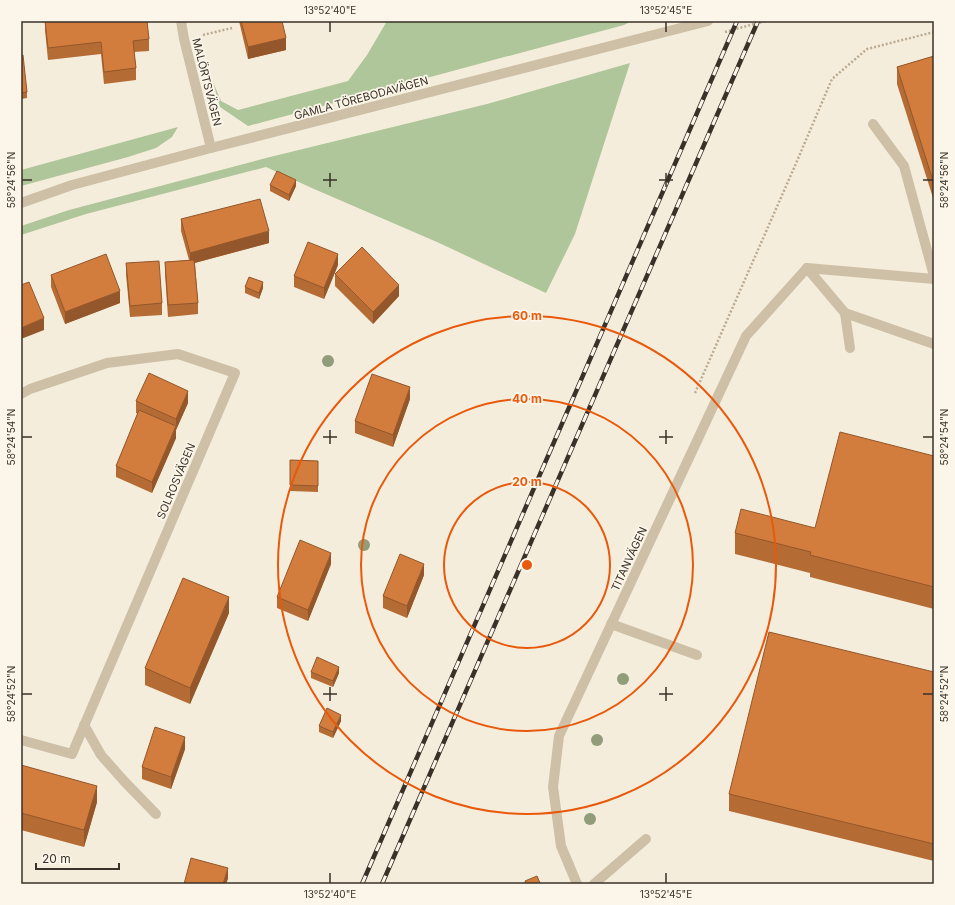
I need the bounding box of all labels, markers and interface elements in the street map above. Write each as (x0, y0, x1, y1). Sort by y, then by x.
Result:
text: 13°52'40"E (304, 4, 356, 16)
text: 13°52'45"E (640, 4, 692, 16)
street label: MALÖRTSVÄGEN (189, 37, 225, 127)
street label: GAMLA TÖREBODAVÄGEN (292, 73, 430, 123)
text: 58°24'56"N (5, 152, 17, 208)
text: 58°24'56"N (938, 152, 950, 208)
text: 60 m (512, 308, 542, 323)
text: 40 m (512, 391, 542, 406)
text: 58°24'54"N (5, 409, 17, 465)
text: 58°24'54"N (938, 409, 950, 465)
street label: SOLROSVÄGEN (154, 441, 198, 521)
text: 20 m (512, 474, 542, 489)
street label: TITANVÄGEN (608, 525, 650, 593)
centre of rings (520, 558, 534, 572)
text: 58°24'52"N (5, 666, 17, 722)
text: 58°24'52"N (938, 666, 950, 722)
scale bar (36, 845, 119, 871)
text: 20 m (42, 851, 71, 866)
text: 13°52'40"E (304, 888, 356, 900)
text: 13°52'45"E (640, 888, 692, 900)

